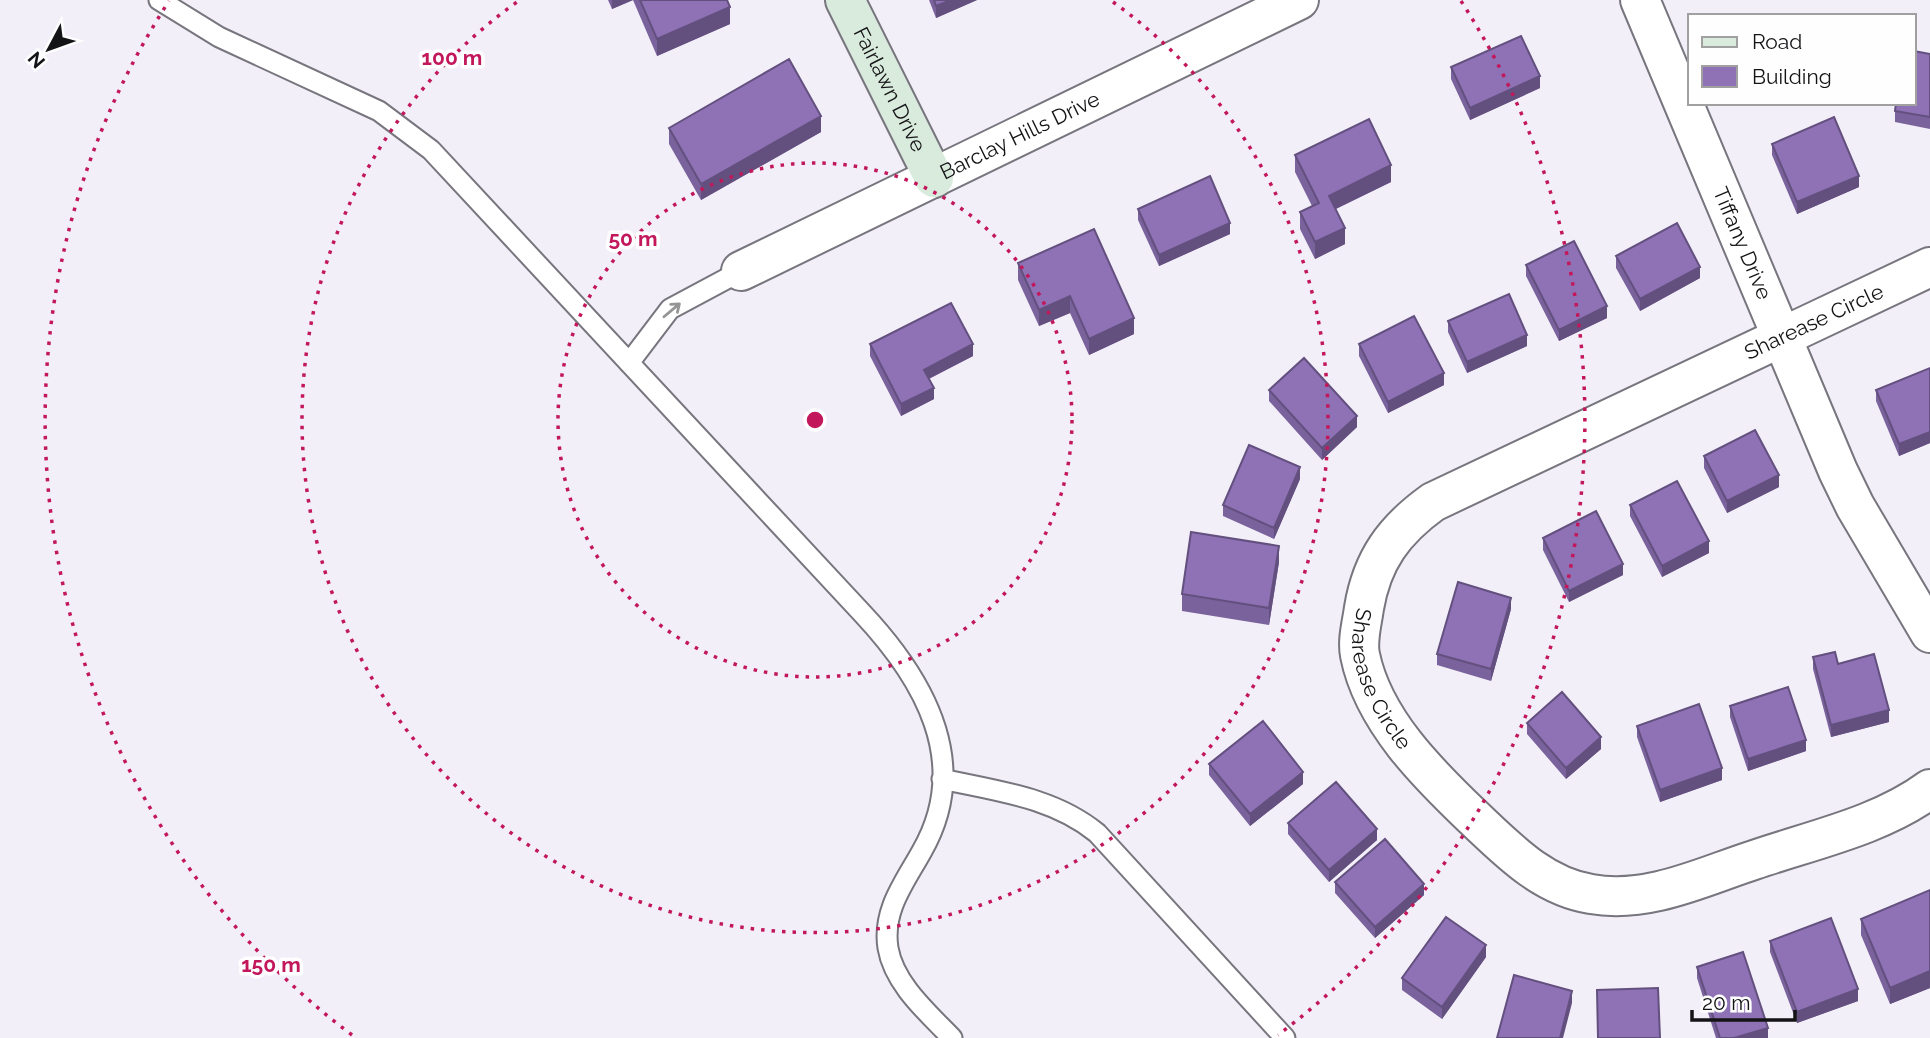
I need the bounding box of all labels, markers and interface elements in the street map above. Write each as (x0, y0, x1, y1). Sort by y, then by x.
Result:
north arrow (14, 14, 84, 84)
legend (1688, 14, 1916, 105)
street label: Fairlawn Drive (849, 23, 932, 156)
text: Road (1752, 29, 1802, 54)
text: 100 m (422, 45, 482, 70)
text: N (23, 47, 49, 73)
text: Building (1752, 64, 1832, 89)
street label: Barclay Hills Drive (936, 86, 1103, 184)
street label: Tiffany Drive (1708, 183, 1777, 303)
text: 50 m (608, 226, 658, 251)
street label: Sharease Circle (1740, 278, 1887, 365)
one-way arrow (663, 303, 681, 319)
centre of rings (803, 408, 827, 432)
street label: Sharease Circle (1347, 606, 1417, 754)
text: 150 m (241, 952, 301, 977)
scale bar (1692, 978, 1795, 1022)
text: 20 m (1702, 990, 1750, 1015)

